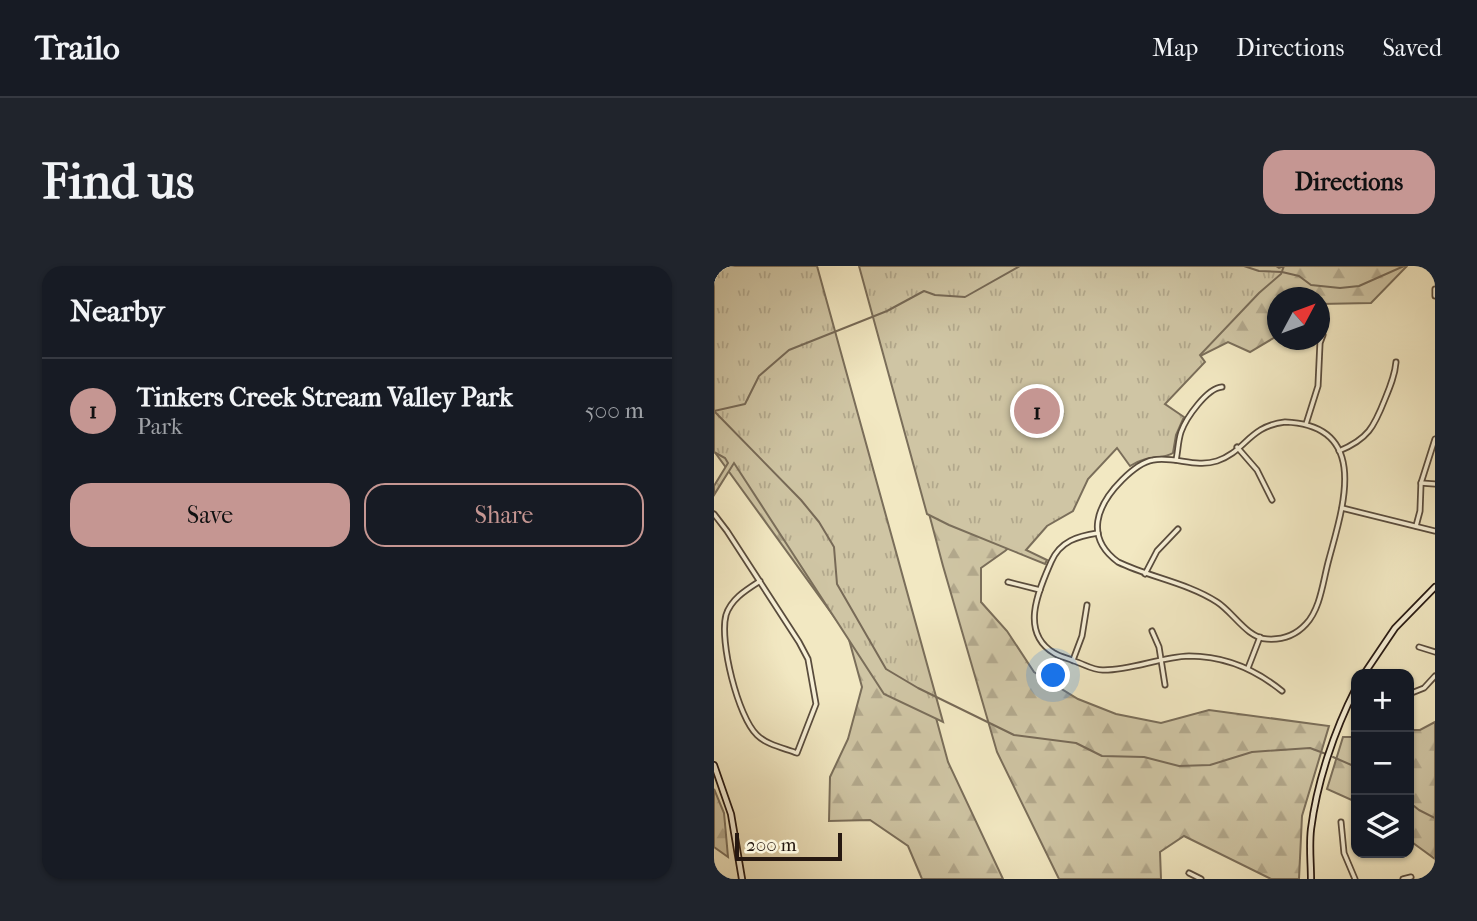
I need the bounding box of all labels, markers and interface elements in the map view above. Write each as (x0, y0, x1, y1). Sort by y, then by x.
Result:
text: Trailo (35, 29, 120, 68)
text: Map (1152, 34, 1198, 62)
text: Directions (1236, 34, 1344, 62)
text: Saved (1382, 34, 1442, 62)
button: Directions (1263, 150, 1435, 214)
text: Find us (42, 153, 194, 211)
north arrow (1267, 287, 1330, 350)
text: Nearby (70, 294, 165, 329)
text: Tinkers Creek Stream Valley Park (137, 382, 513, 413)
pin: 1 (1014, 385, 1060, 437)
text: 1 (89, 397, 97, 424)
text: 500 m (585, 397, 644, 424)
text: Park (137, 413, 183, 440)
button: Save (70, 483, 350, 547)
button: Share (364, 483, 644, 547)
your location (1036, 658, 1070, 692)
map controls (1351, 669, 1414, 858)
button: + (1351, 669, 1414, 732)
button: − (1351, 732, 1414, 795)
button: layers (1351, 795, 1414, 858)
scale bar (735, 830, 842, 862)
text: 200 m (746, 834, 797, 856)

